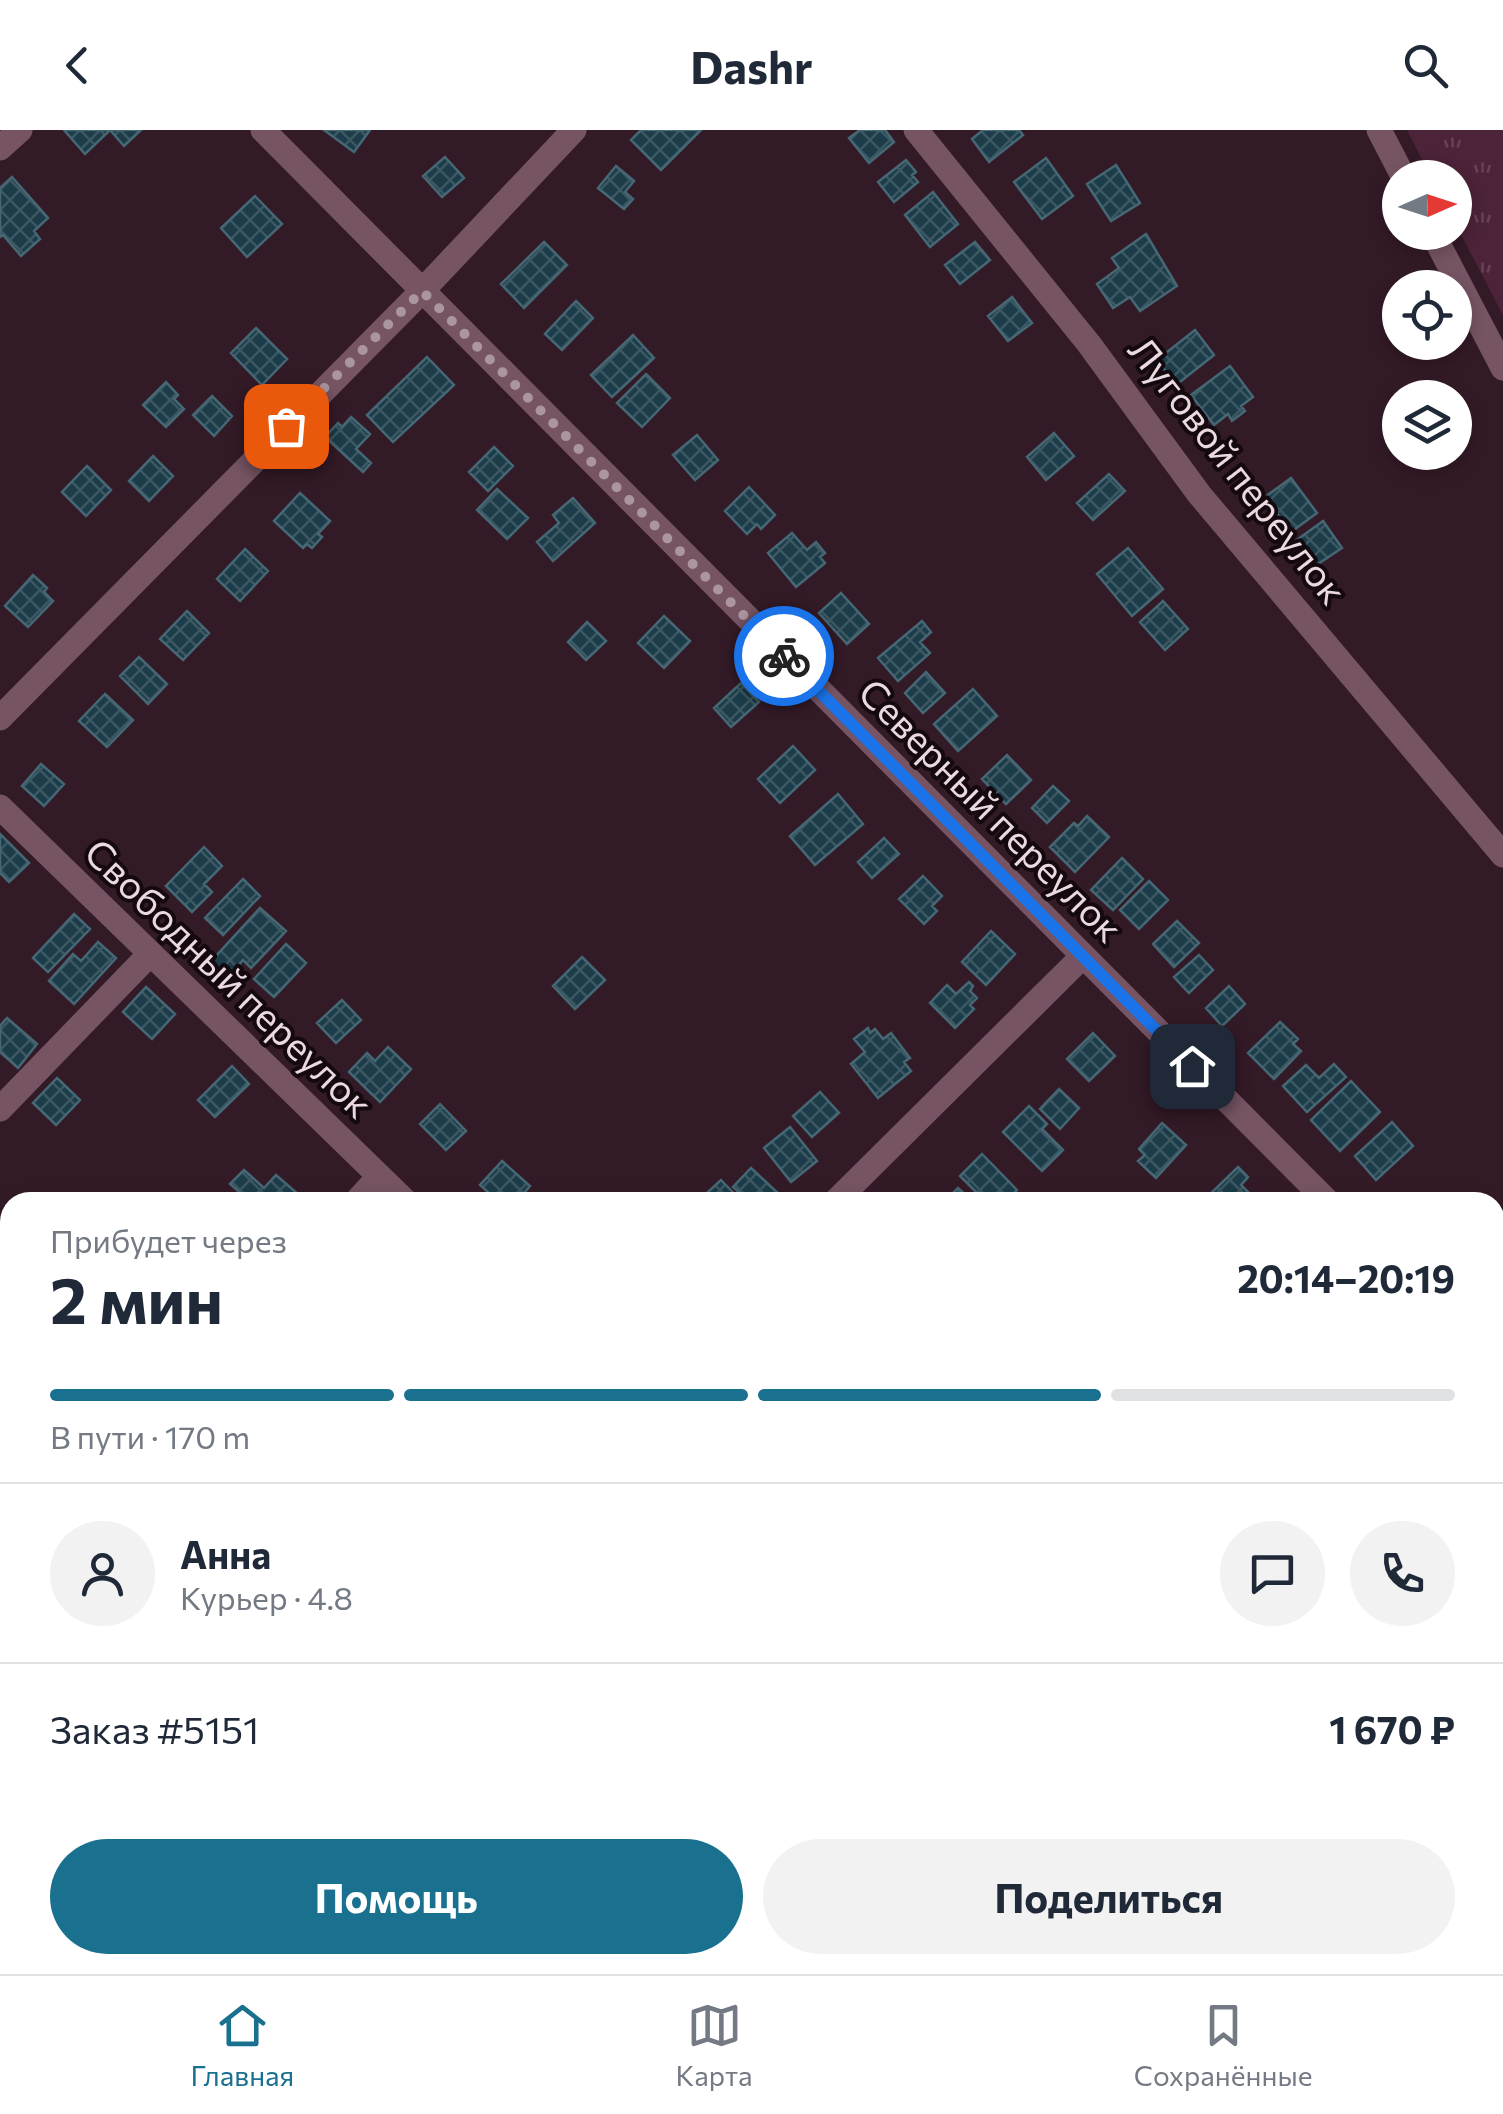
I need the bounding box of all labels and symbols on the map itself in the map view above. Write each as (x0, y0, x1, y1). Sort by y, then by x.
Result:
north arrow (1382, 160, 1472, 250)
street label: Луговой переулок (1120, 327, 1358, 612)
pin (244, 384, 329, 469)
courier (734, 606, 834, 706)
street label: Северный переулок (850, 668, 1133, 951)
street label: Свободный переулок (76, 828, 383, 1127)
pin (1150, 1024, 1235, 1109)

